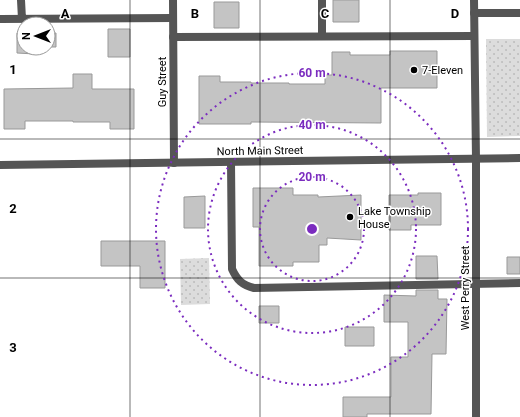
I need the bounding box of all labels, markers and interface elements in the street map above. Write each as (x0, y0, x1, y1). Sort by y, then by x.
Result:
text: A (61, 6, 70, 21)
text: B (191, 6, 199, 21)
text: C (321, 6, 330, 21)
text: D (451, 6, 459, 21)
north arrow (16, 16, 56, 56)
text: N (20, 32, 33, 40)
street label: Guy Street (156, 56, 169, 107)
text: 1 (9, 62, 17, 77)
place label: 7-Eleven (422, 64, 463, 77)
marker: 7-Eleven (409, 65, 419, 75)
text: 60 m (298, 66, 326, 80)
text: 40 m (298, 118, 326, 132)
street label: North Main Street (217, 144, 304, 158)
text: 20 m (298, 170, 326, 184)
text: 2 (9, 201, 17, 216)
place label: Lake Township House (358, 205, 431, 231)
marker: Lake Township House (345, 212, 355, 222)
centre of rings (305, 222, 319, 236)
street label: West Perry Street (459, 245, 472, 330)
text: 3 (9, 340, 17, 355)

